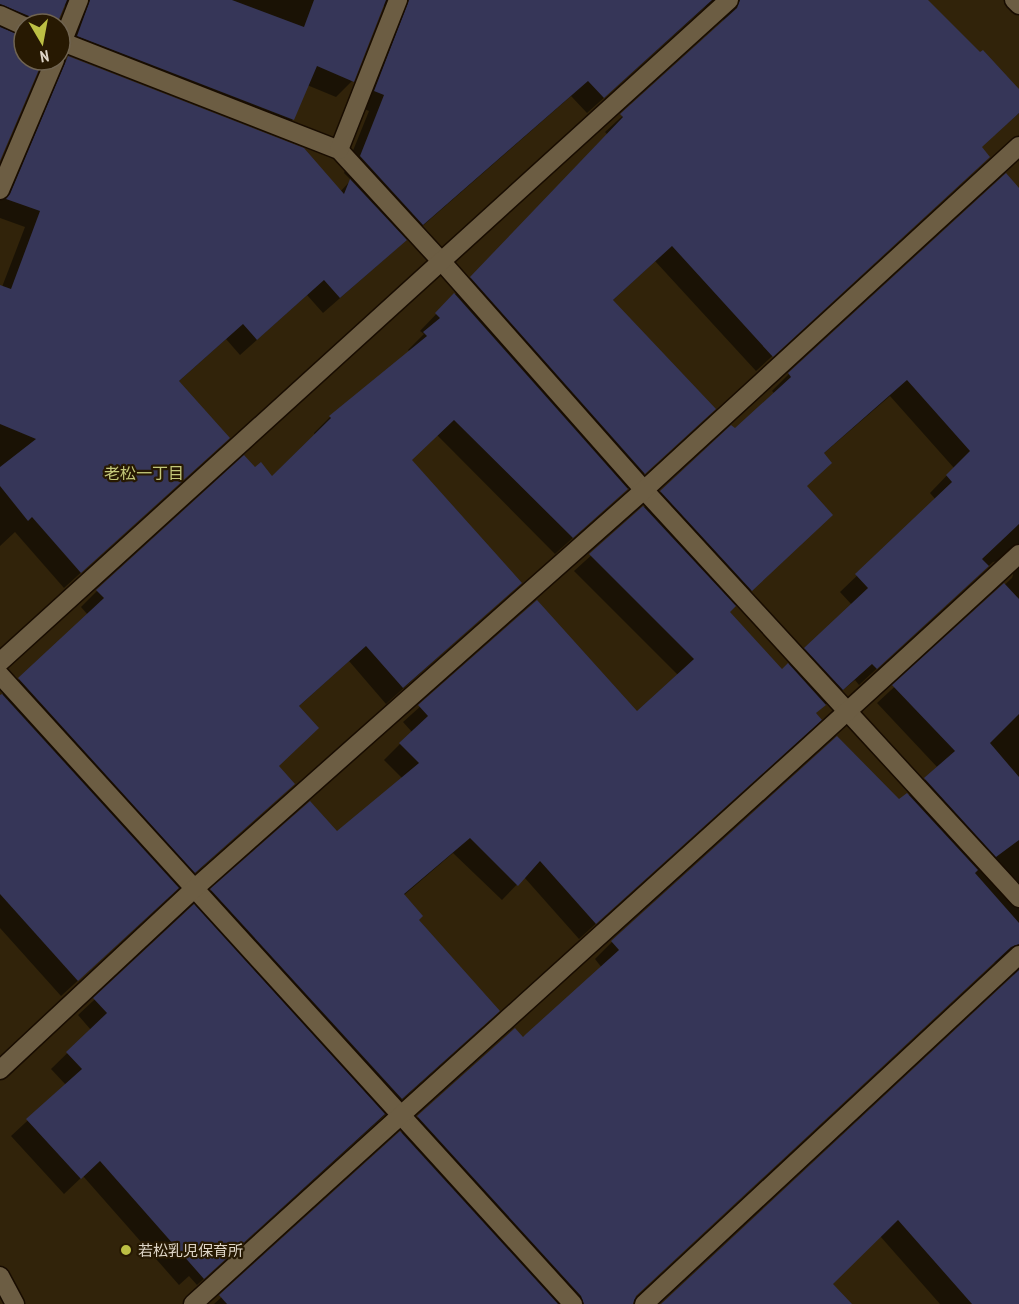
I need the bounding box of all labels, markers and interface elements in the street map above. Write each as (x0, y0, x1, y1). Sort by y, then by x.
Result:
north arrow (12, 12, 72, 72)
text: N (39, 46, 51, 67)
district label: 老松一丁目 (104, 463, 184, 483)
place label: 若松乳児保育所 (138, 1241, 243, 1260)
marker: 若松乳児保育所 (119, 1243, 133, 1257)

